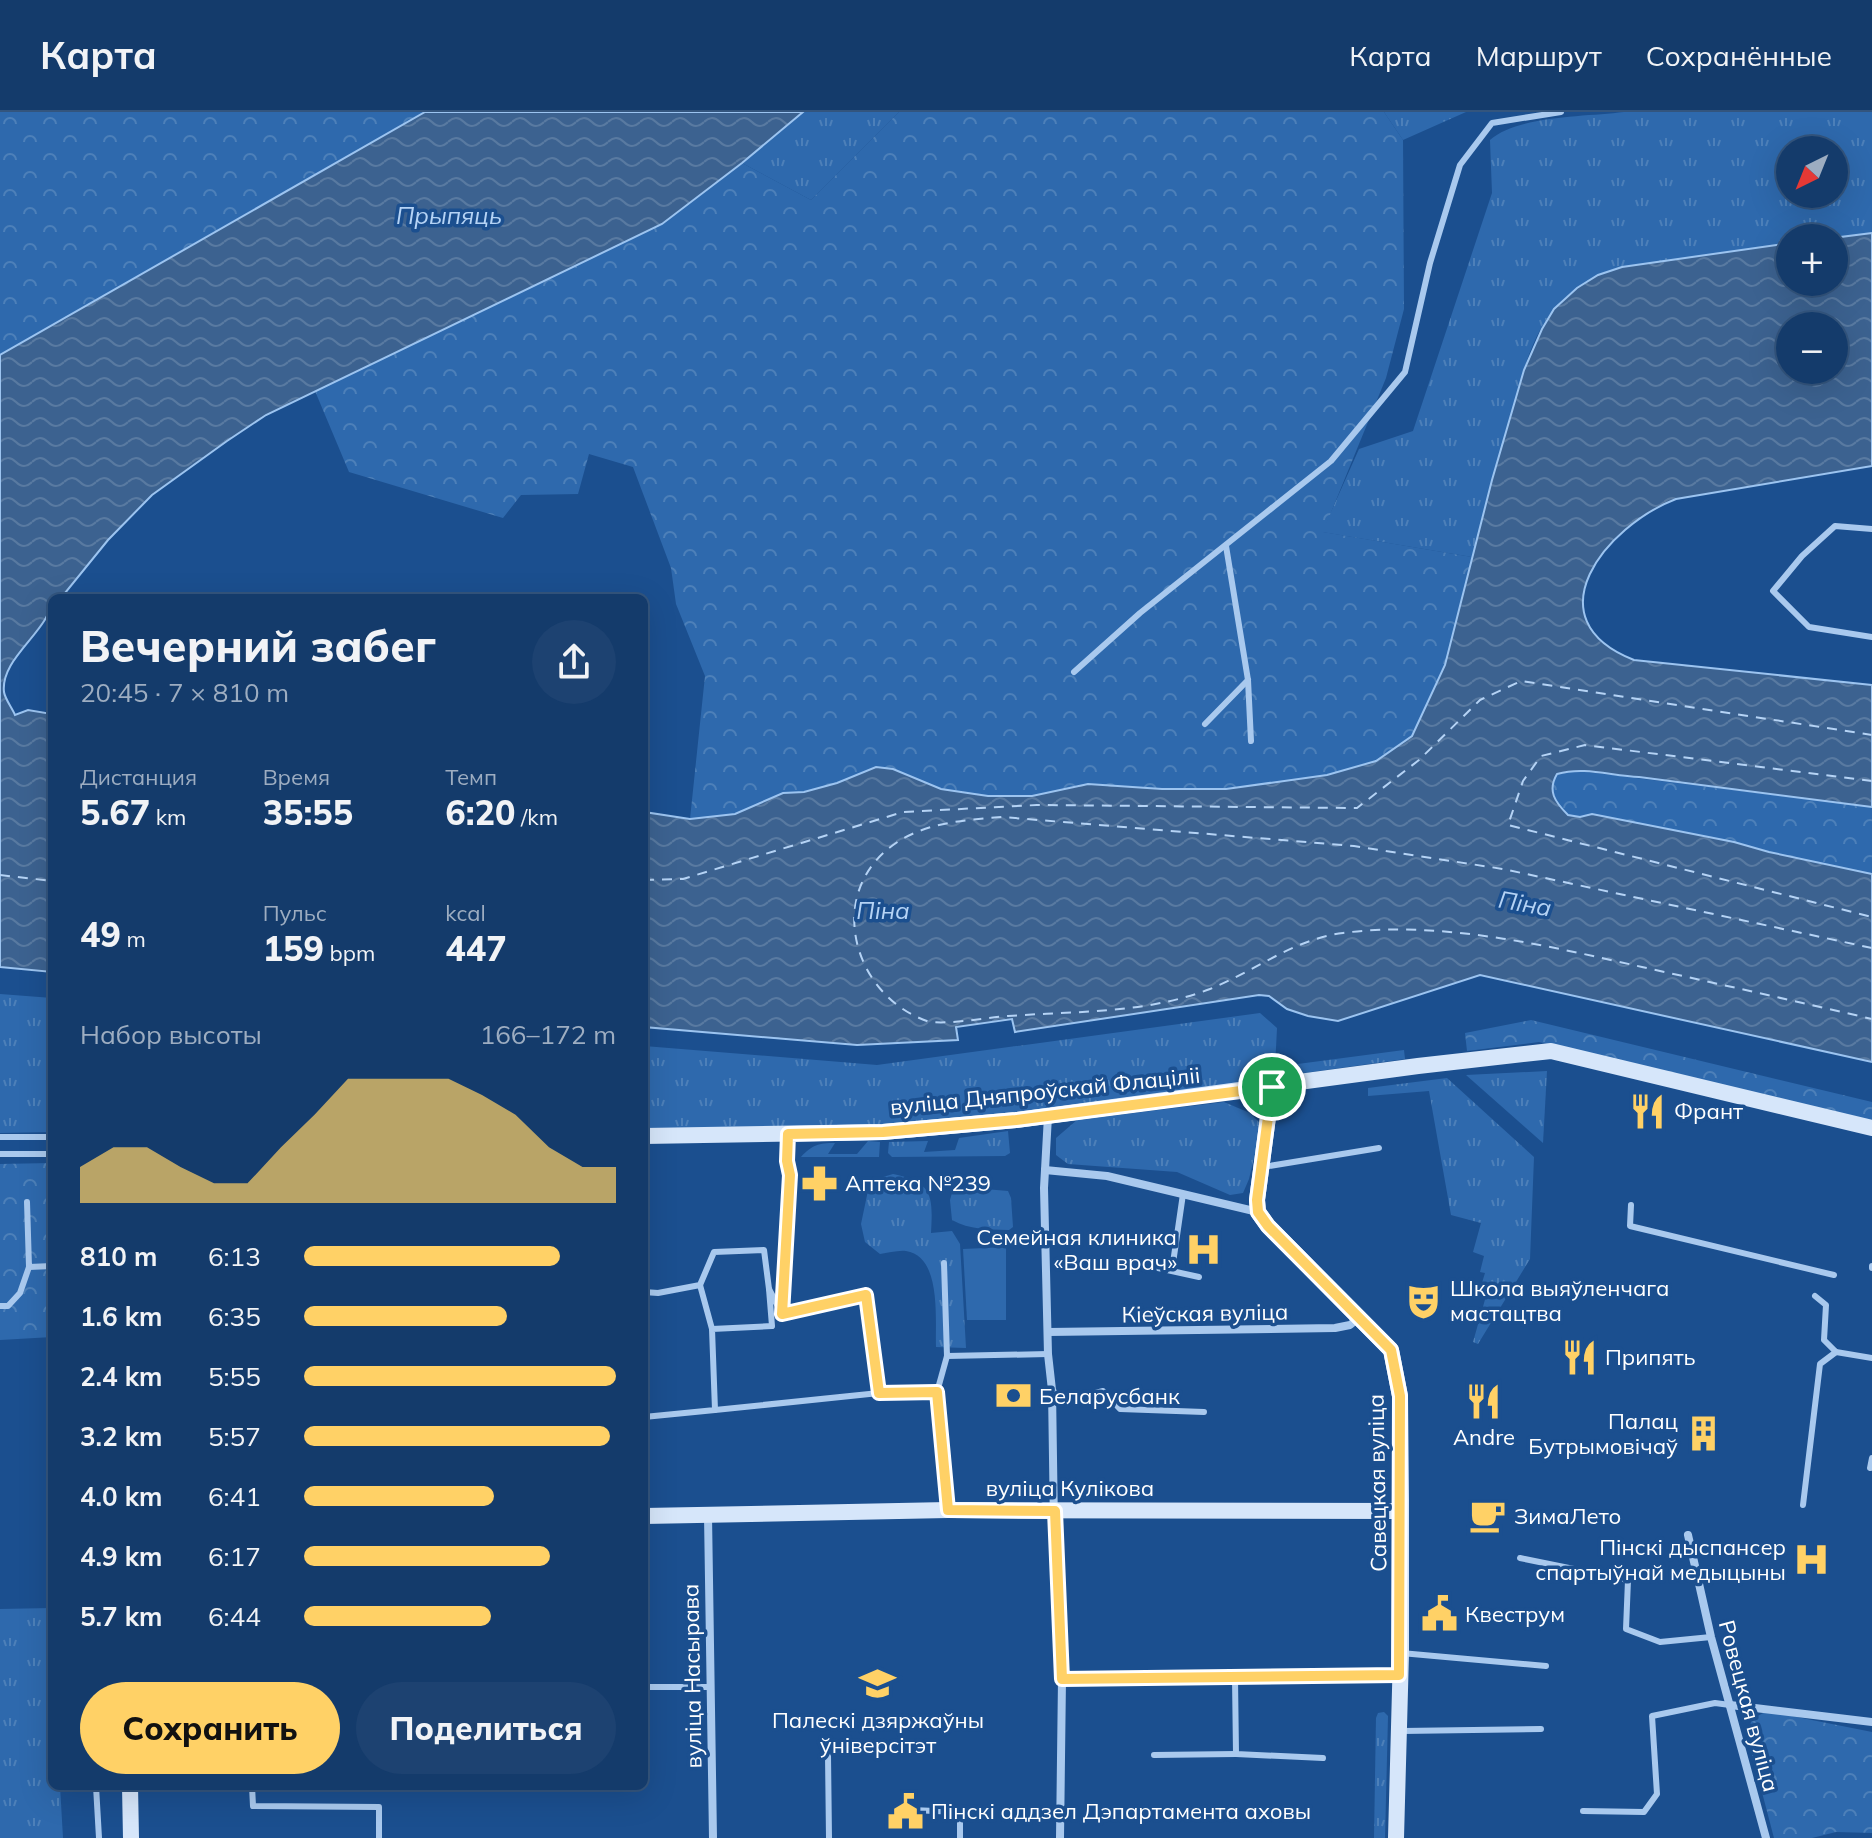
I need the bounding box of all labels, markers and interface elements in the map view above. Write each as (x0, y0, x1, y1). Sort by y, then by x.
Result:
text: Карта (40, 31, 157, 79)
text: Карта (1349, 38, 1432, 73)
text: Маршрут (1476, 38, 1602, 73)
text: Сохранённые (1646, 38, 1832, 73)
north arrow (1776, 136, 1848, 208)
map controls (1776, 136, 1848, 384)
water label: Прыпяць (396, 200, 502, 230)
button: + (1776, 224, 1848, 296)
button: − (1776, 312, 1848, 384)
text: Вечерний забег (80, 618, 436, 673)
button: share (532, 620, 616, 704)
text: 20:45 · 7 × 810 m (80, 676, 289, 709)
text: Дистанция (80, 763, 197, 791)
text: Время (263, 763, 330, 791)
text: Темп (445, 763, 497, 791)
text: 5.67 (80, 791, 150, 834)
text: 35:55 (263, 791, 353, 834)
text: 6:20 (445, 791, 515, 834)
text: km (150, 803, 186, 831)
text: /km (515, 803, 558, 831)
water label: Піна (1496, 884, 1554, 922)
water label: Піна (856, 895, 910, 925)
text: Пульс (263, 899, 327, 927)
text: kcal (445, 899, 486, 927)
text: 49 (80, 913, 121, 956)
text: m (121, 925, 146, 953)
text: 159 (263, 927, 324, 970)
text: 447 (445, 927, 507, 970)
text: bpm (324, 939, 375, 967)
text: Набор высоты (80, 1018, 262, 1051)
text: 166–172 m (480, 1018, 616, 1051)
pin (1238, 1053, 1306, 1121)
street label: вуліца Дняпроўскай Флаціліі (889, 1061, 1201, 1121)
icon: arrive (1250, 1065, 1294, 1109)
restaurant icon: Франт (1629, 1092, 1667, 1130)
place label: Франт (1674, 1097, 1743, 1125)
pharmacy icon: Аптека №239 (800, 1164, 838, 1202)
place label: Аптека №239 (845, 1169, 991, 1197)
place label: Семейная клиника «Ваш врач» (976, 1223, 1177, 1276)
hospital icon: Семейная клиника «Ваш врач» (1184, 1231, 1222, 1269)
text: 810 m (80, 1240, 157, 1273)
text: 6:13 (208, 1240, 261, 1273)
place label: Школа выяўленчага мастацтва (1450, 1274, 1670, 1327)
theatre icon: Школа выяўленчага мастацтва (1405, 1282, 1443, 1320)
street label: Кіеўская вуліца (1121, 1298, 1289, 1328)
text: 1.6 km (80, 1300, 163, 1333)
text: 6:35 (208, 1300, 261, 1333)
restaurant icon: Припять (1560, 1338, 1598, 1376)
place label: Припять (1605, 1343, 1696, 1371)
text: 2.4 km (80, 1360, 163, 1393)
text: 5:55 (208, 1360, 261, 1393)
bank icon: Беларусбанк (994, 1377, 1032, 1415)
place label: Беларусбанк (1039, 1382, 1180, 1410)
restaurant icon: Andre (1465, 1382, 1503, 1420)
street label: Савецкая вуліца (1361, 1394, 1393, 1572)
place label: Палац Бутрымовічаў (1528, 1407, 1678, 1460)
building icon: Палац Бутрымовічаў (1685, 1415, 1723, 1453)
text: 3.2 km (80, 1420, 163, 1453)
text: 5:57 (208, 1420, 261, 1453)
place label: Andre (1453, 1423, 1515, 1451)
street label: вуліца Кулікова (986, 1474, 1154, 1502)
text: 4.0 km (80, 1480, 163, 1513)
text: 6:41 (208, 1480, 261, 1513)
cafe icon: ЗимаЛето (1469, 1497, 1507, 1535)
place label: ЗимаЛето (1514, 1502, 1621, 1530)
place label: Пінскі дыспансер спартыўнай медыцыны (1535, 1533, 1786, 1586)
text: 4.9 km (80, 1540, 163, 1573)
text: 6:17 (208, 1540, 261, 1573)
hospital icon: Пінскі дыспансер спартыўнай медыцыны (1793, 1541, 1831, 1579)
street label: вуліца Насырава (676, 1583, 708, 1769)
public building icon: Квеструм (1420, 1595, 1458, 1633)
text: 5.7 km (80, 1600, 163, 1633)
text: 6:44 (208, 1600, 261, 1633)
place label: Квеструм (1465, 1600, 1565, 1628)
street label: Ровецкая вуліца (1713, 1617, 1785, 1795)
school or university icon: Палескі дзяржаўны ўніверсітэт (859, 1665, 897, 1703)
button: Сохранить (80, 1682, 340, 1774)
button: Поделиться (356, 1682, 616, 1774)
place label: Палескі дзяржаўны ўніверсітэт (772, 1706, 984, 1759)
public building icon: Пінскі аддзел Дэпартамента аховы (886, 1792, 924, 1830)
place label: Пінскі аддзел Дэпартамента аховы (931, 1797, 1311, 1825)

